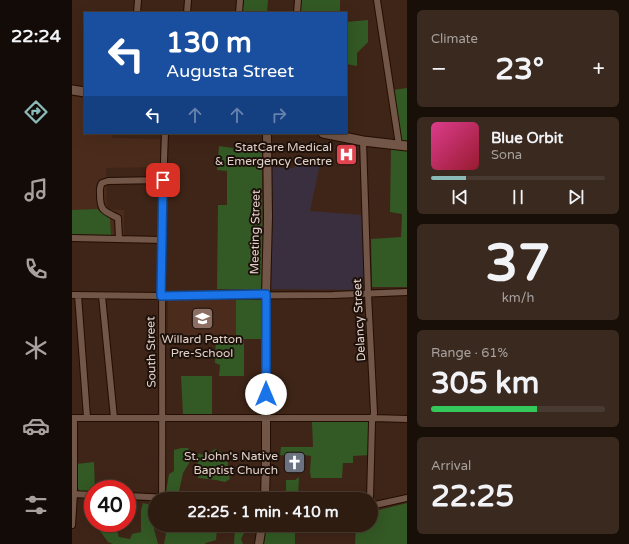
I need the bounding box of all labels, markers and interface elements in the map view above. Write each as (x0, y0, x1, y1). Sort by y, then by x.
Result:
text: 22:24 (11, 25, 61, 47)
text: 130 m (166, 26, 252, 60)
icon: left (100, 28, 152, 80)
text: Climate (431, 31, 478, 47)
text: 23° (495, 51, 544, 88)
text: − (431, 56, 447, 82)
text: + (593, 56, 605, 82)
text: Augusta Street (166, 60, 294, 82)
icon: directions (22, 98, 50, 126)
icon: left (142, 104, 164, 126)
icon: ahead (184, 104, 206, 126)
icon: ahead (226, 104, 248, 126)
icon: right (268, 104, 290, 126)
text: Blue Orbit (491, 129, 563, 147)
place label: StatCare Medical & Emergency Centre (215, 140, 332, 168)
hospital icon: StatCare Medical & Emergency Centre (334, 141, 360, 167)
text: Sona (491, 147, 522, 163)
pin (146, 163, 180, 197)
icon: arrive (152, 169, 174, 191)
icon: music (22, 176, 50, 204)
icon: previous (449, 186, 471, 208)
icon: pause (507, 186, 529, 208)
icon: next (565, 186, 587, 208)
street label: Meeting Street (247, 189, 263, 275)
text: 37 (485, 232, 551, 295)
icon: phone (22, 255, 50, 283)
street label: Delancy Street (350, 278, 368, 362)
text: km/h (502, 290, 534, 306)
school or university icon: Willard Patton Pre-School (189, 305, 215, 331)
street label: South Street (143, 316, 159, 388)
place label: Willard Patton Pre-School (162, 332, 242, 360)
icon: climate (22, 334, 50, 362)
text: Range · 61% (431, 345, 508, 361)
text: 305 km (431, 365, 539, 402)
position arrow (245, 373, 287, 415)
icon: car (22, 412, 50, 440)
place label: St. John's Native Baptist Church (184, 449, 278, 477)
church icon: St. John's Native Baptist Church (281, 450, 307, 476)
text: Arrival (431, 458, 471, 474)
text: 22:25 (431, 478, 514, 515)
speed limit sign: 40 (84, 480, 136, 532)
icon: filters (22, 491, 50, 519)
text: 22:25 · 1 min · 410 m (188, 503, 338, 521)

